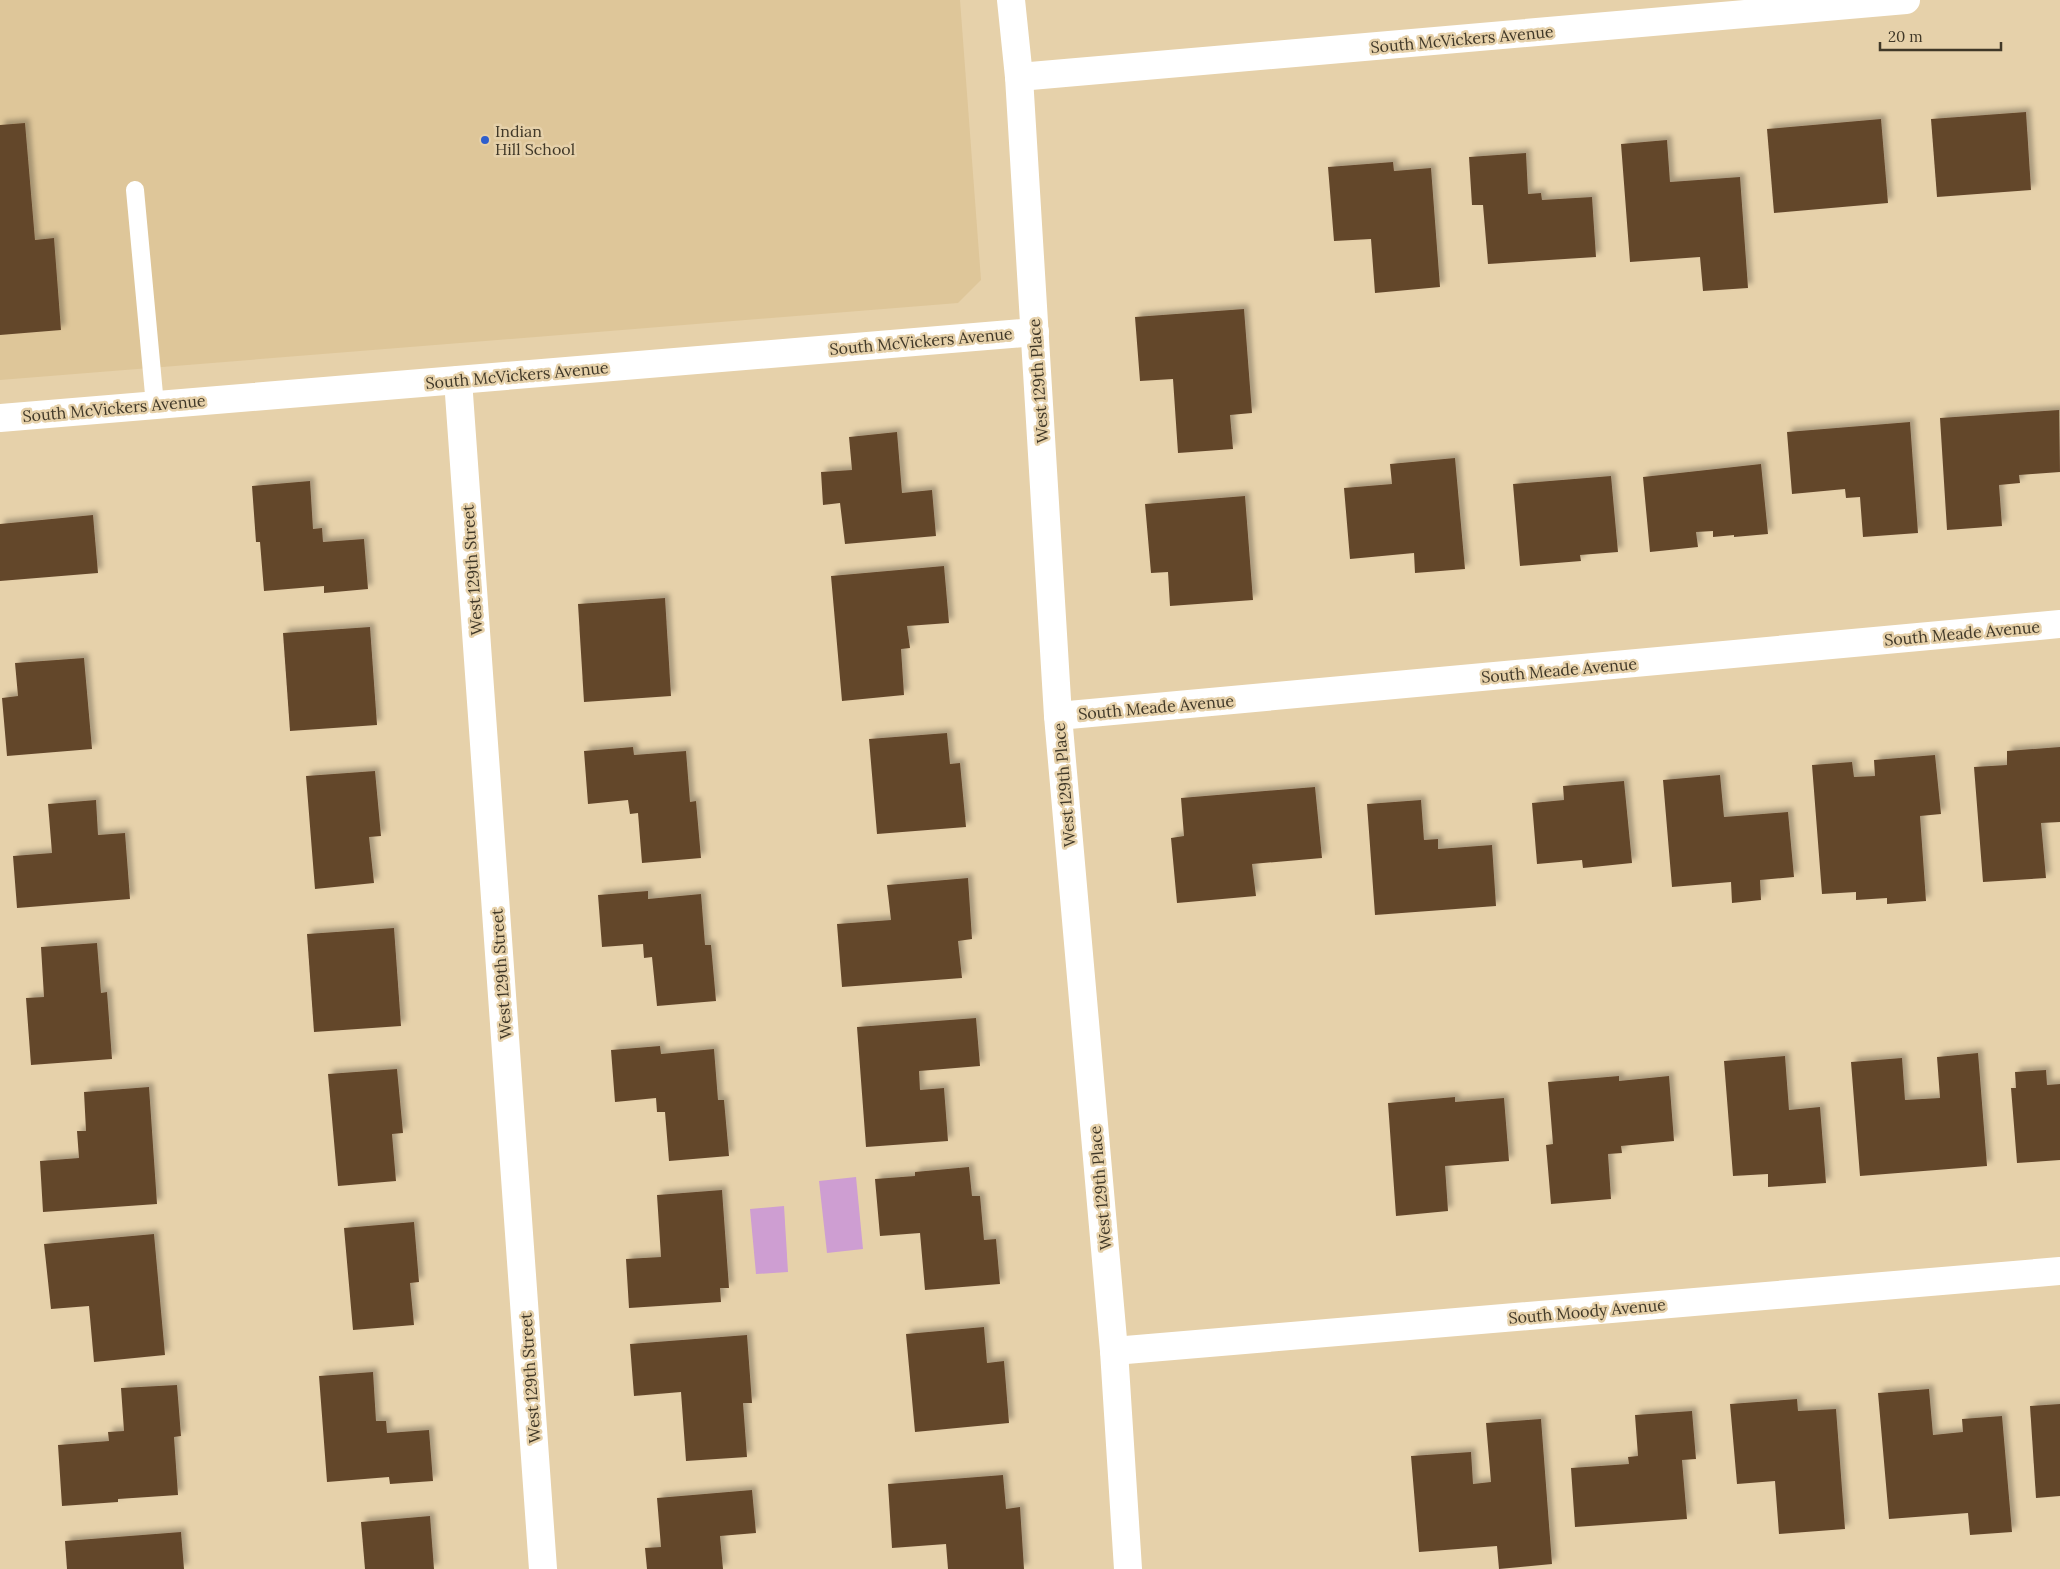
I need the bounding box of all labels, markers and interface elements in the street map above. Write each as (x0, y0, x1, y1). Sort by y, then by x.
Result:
scale bar (1880, 20, 2001, 52)
street label: South McVickers Avenue (1370, 21, 1555, 57)
text: 20 m (1888, 27, 1923, 46)
place label: Indian Hill School (495, 121, 575, 159)
marker: Indian Hill School (479, 134, 491, 146)
street label: West 129th Place (1024, 318, 1052, 444)
street label: South McVickers Avenue (829, 323, 1014, 359)
street label: South McVickers Avenue (425, 357, 610, 393)
street label: South McVickers Avenue (22, 390, 207, 426)
street label: West 129th Street (457, 503, 487, 636)
street label: South Meade Avenue (1883, 616, 2041, 650)
street label: South Meade Avenue (1480, 653, 1638, 687)
street label: South Meade Avenue (1077, 690, 1235, 724)
street label: West 129th Place (1049, 722, 1079, 848)
street label: West 129th Street (486, 907, 516, 1040)
street label: West 129th Place (1085, 1125, 1115, 1251)
street label: South Moody Avenue (1508, 1294, 1667, 1328)
street label: West 129th Street (515, 1311, 545, 1444)

